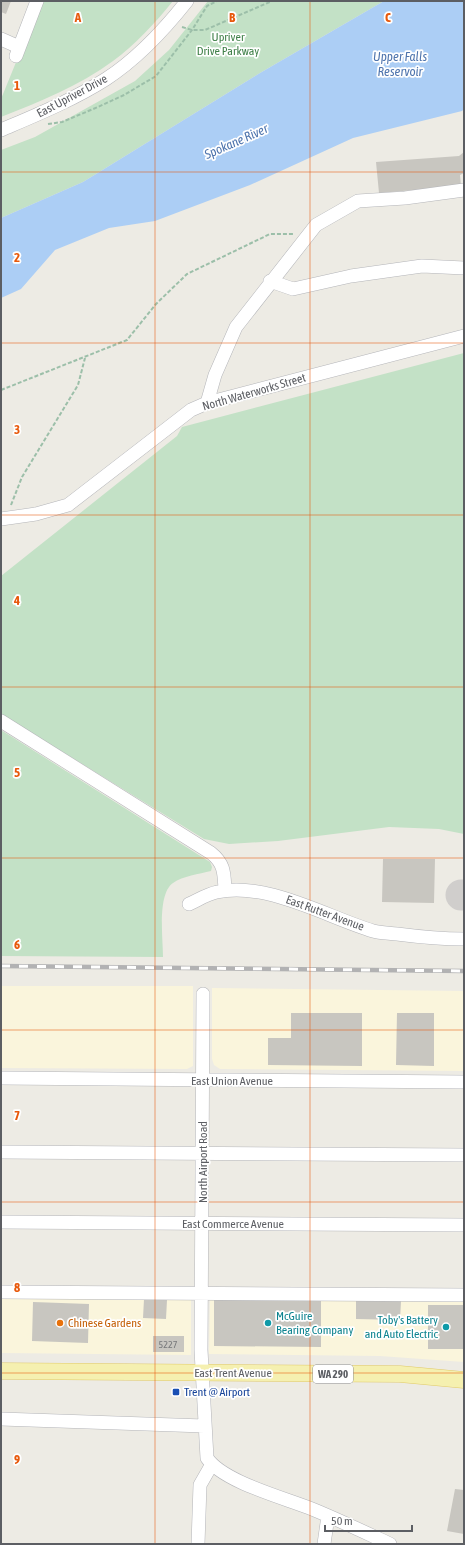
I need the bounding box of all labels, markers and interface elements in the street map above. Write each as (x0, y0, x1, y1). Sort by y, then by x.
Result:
text: A (74, 10, 82, 25)
text: B (229, 10, 236, 25)
text: C (385, 10, 391, 25)
park label: Upriver Drive Parkway (197, 30, 259, 58)
water label: Upper Falls Reservoir (373, 49, 427, 79)
street label: East Upriver Drive (34, 72, 110, 120)
text: 1 (14, 78, 20, 93)
water label: Spokane River (201, 120, 271, 162)
text: 2 (14, 250, 20, 265)
street label: North Waterworks Street (201, 370, 308, 413)
text: 3 (14, 422, 20, 437)
text: 4 (13, 593, 20, 608)
text: 5 (14, 765, 20, 780)
street label: East Rutter Avenue (284, 892, 366, 934)
text: 6 (14, 937, 20, 952)
street label: East Union Avenue (191, 1074, 273, 1088)
text: 7 (14, 1108, 20, 1123)
street label: North Airport Road (196, 1121, 210, 1203)
street label: East Commerce Avenue (182, 1217, 284, 1231)
text: 8 (14, 1280, 20, 1295)
place label: McGuire Bearing Company (276, 1309, 353, 1337)
place label: Toby's Battery and Auto Electric (365, 1313, 439, 1341)
place label: Chinese Gardens (68, 1316, 141, 1330)
marker: Chinese Gardens (55, 1318, 65, 1328)
marker: McGuire Bearing Company (263, 1318, 273, 1328)
marker: Toby's Battery and Auto Electric (441, 1322, 451, 1332)
house number: 5227 (159, 1339, 178, 1350)
road number: WA 290 (313, 1365, 353, 1383)
street label: East Trent Avenue (194, 1366, 272, 1380)
place label: Trent @ Airport (184, 1385, 250, 1399)
marker: Trent @ Airport (171, 1387, 181, 1397)
text: 9 (14, 1452, 20, 1467)
scale bar (325, 1507, 412, 1533)
text: 50 m (331, 1514, 353, 1528)

